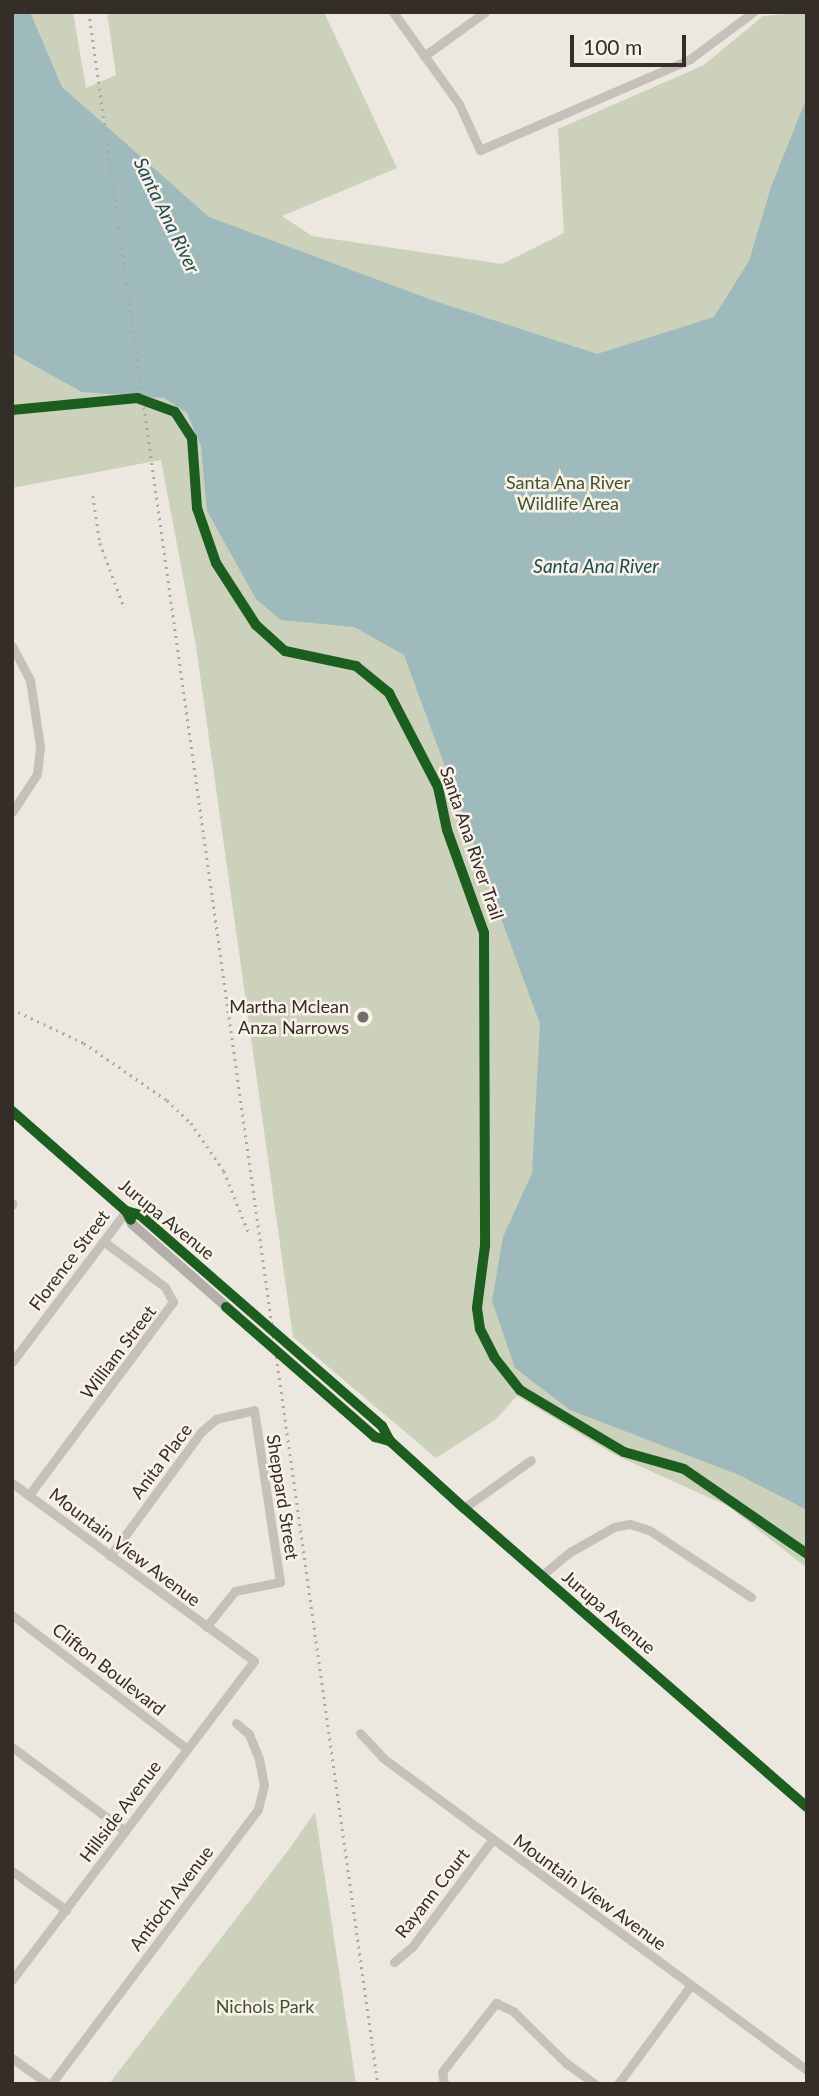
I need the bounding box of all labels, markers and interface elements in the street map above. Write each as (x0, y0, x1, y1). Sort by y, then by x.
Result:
scale bar (574, 21, 690, 65)
text: 100 m (583, 34, 642, 59)
water label: Santa Ana River (129, 153, 205, 277)
park label: Santa Ana River Wildlife Area (506, 472, 630, 514)
water label: Santa Ana River (533, 555, 659, 577)
street label: Santa Ana River Trail (435, 763, 509, 923)
place label: Martha Mclean Anza Narrows (229, 996, 349, 1038)
marker: Martha Mclean Anza Narrows (355, 1009, 371, 1025)
street label: Jurupa Avenue (115, 1174, 219, 1264)
street label: Florence Street (24, 1206, 114, 1314)
street label: William Street (76, 1301, 160, 1403)
street label: Anita Place (126, 1419, 196, 1503)
street label: Sheppard Street (262, 1433, 304, 1561)
street label: Mountain View Avenue (45, 1483, 205, 1611)
street label: Jurupa Avenue (558, 1565, 660, 1659)
street label: Clifton Boulevard (48, 1618, 170, 1720)
street label: Hillside Avenue (75, 1756, 165, 1866)
street label: Mountain View Avenue (509, 1829, 671, 1955)
street label: Antioch Avenue (124, 1841, 218, 1955)
street label: Rayann Court (390, 1844, 474, 1942)
park label: Nichols Park (216, 1995, 314, 2017)

